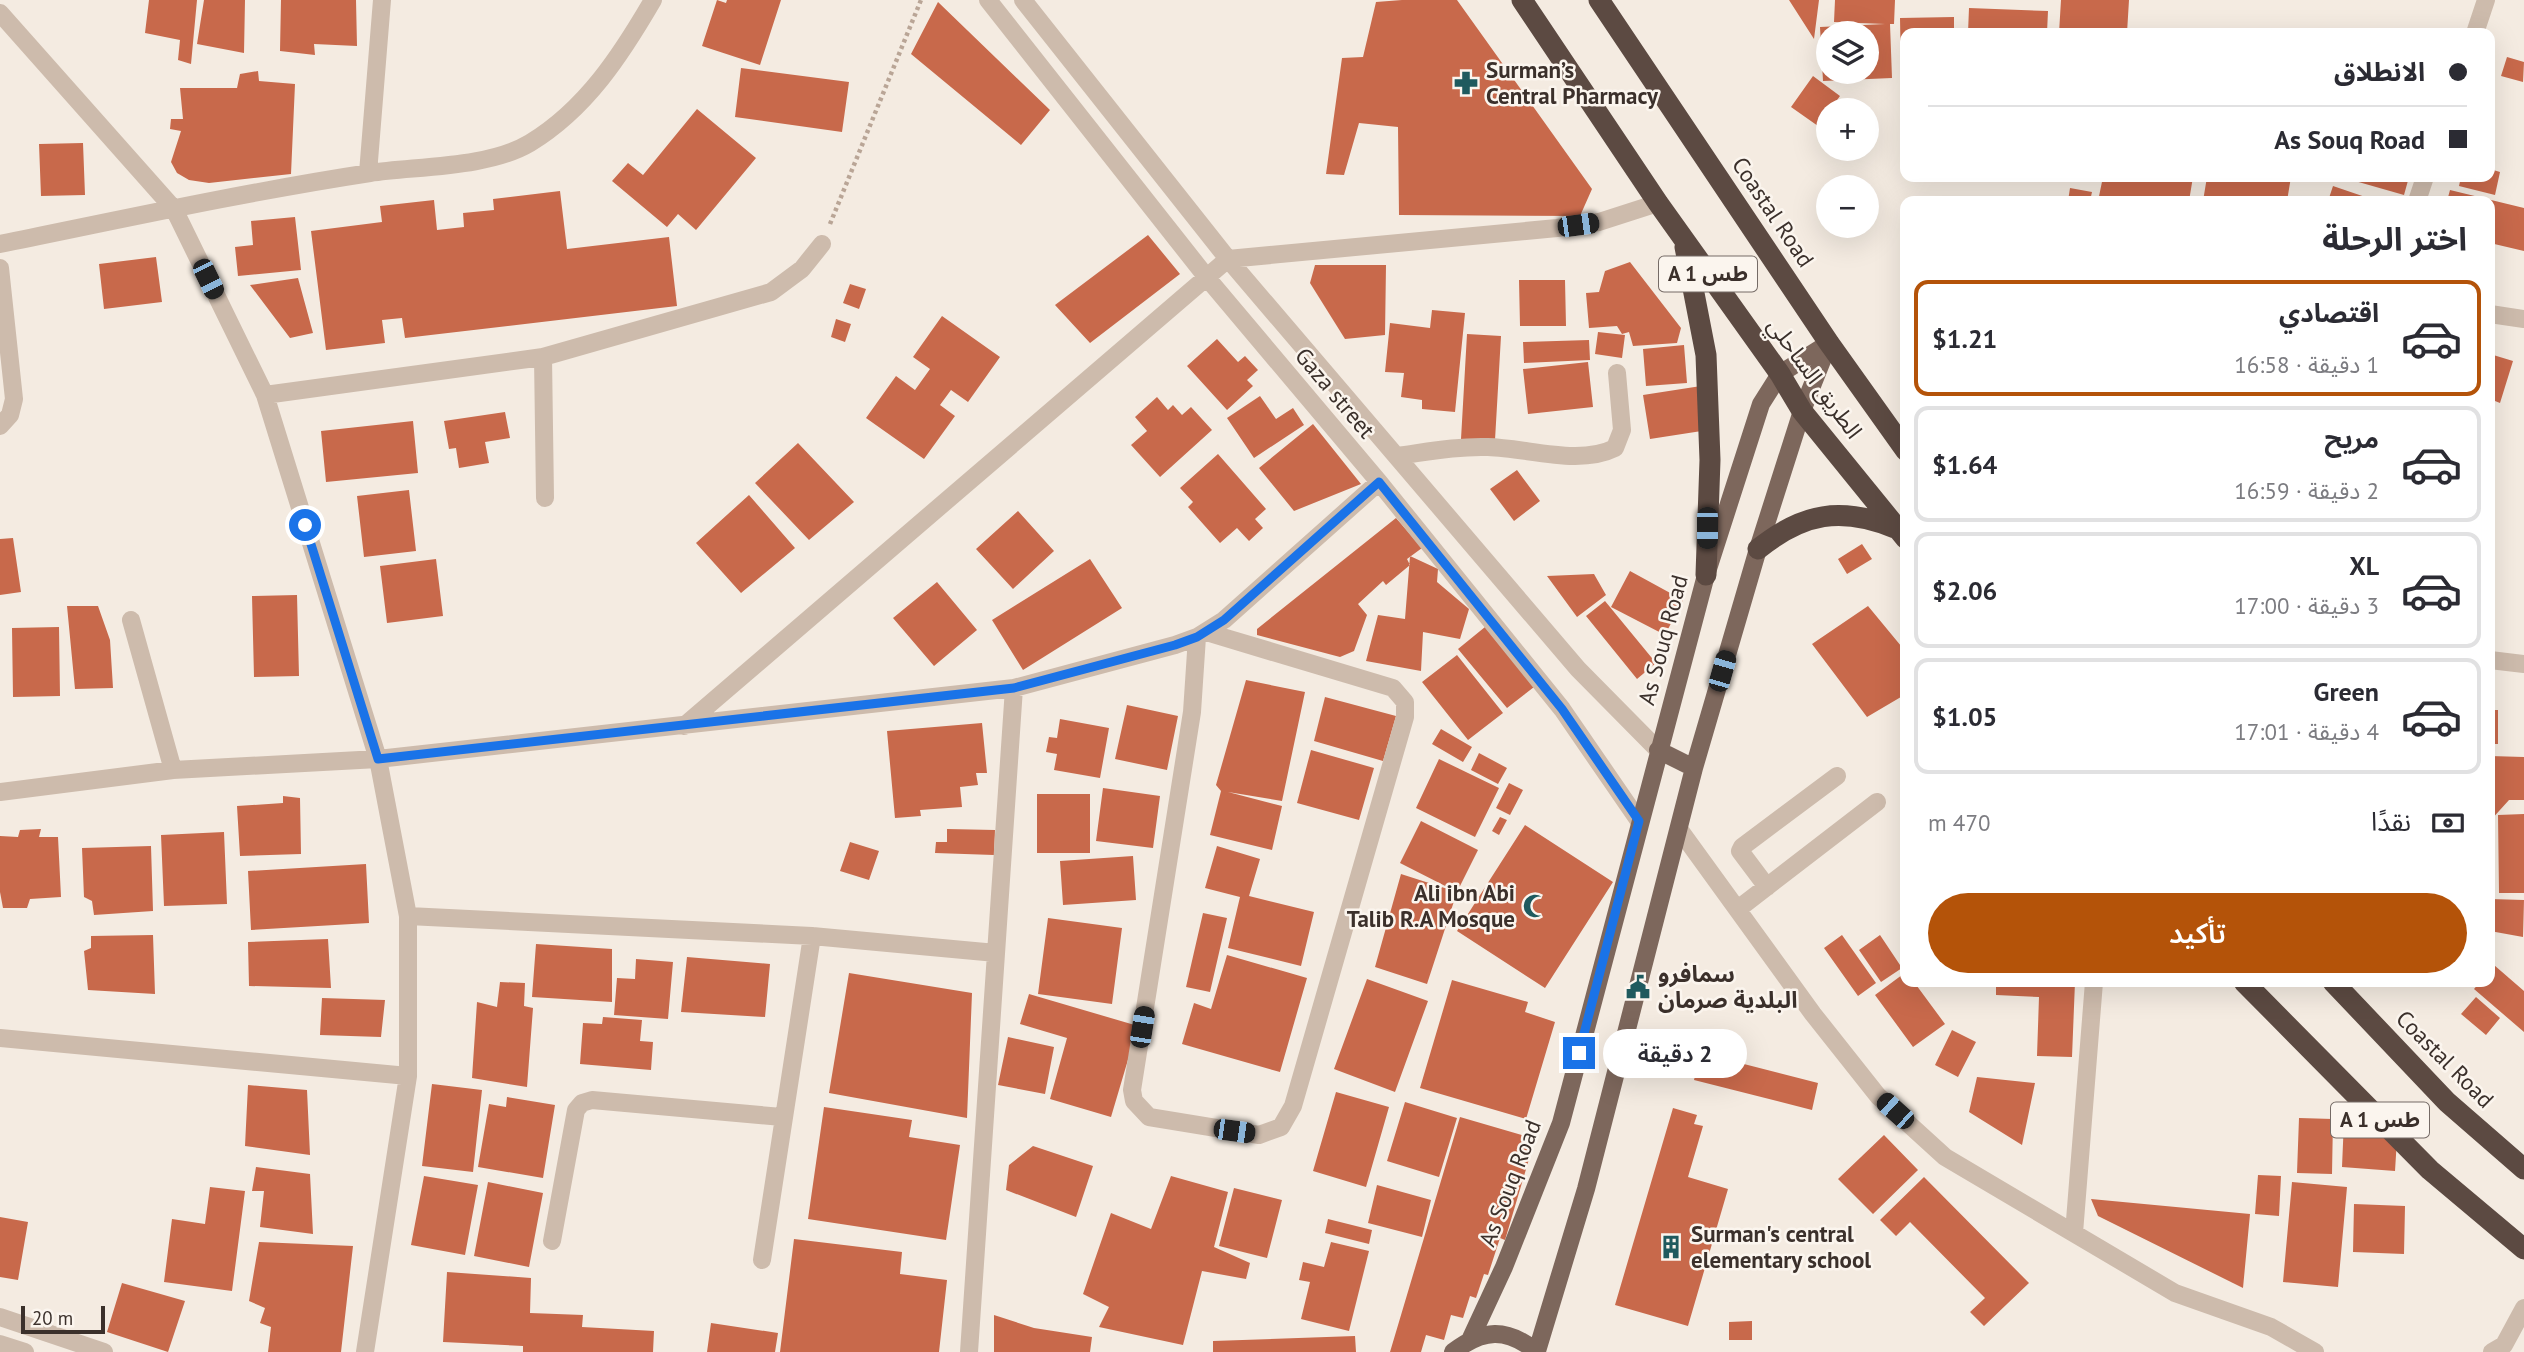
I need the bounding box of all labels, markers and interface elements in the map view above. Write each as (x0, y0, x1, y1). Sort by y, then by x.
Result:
map controls (1816, 21, 1879, 238)
button: layers (1816, 21, 1879, 84)
place label: Surman’s Central Pharmacy (1486, 55, 1659, 110)
text: الانطلاق (2334, 55, 2425, 88)
pharmacy icon: Surman’s Central Pharmacy (1452, 69, 1480, 97)
button: + (1816, 98, 1879, 161)
text: As Souq Road (2274, 123, 2425, 156)
street label: Coastal Road (1726, 151, 1821, 272)
button: − (1816, 175, 1879, 238)
car (1556, 212, 1601, 238)
text: اختر الرحلة (2322, 217, 2467, 259)
car (190, 256, 227, 302)
road number: A 1 طس (1659, 256, 1757, 292)
text: اقتصادي (2279, 296, 2379, 329)
icon: car (2400, 307, 2463, 370)
street label: الطريق الساحلي (1759, 311, 1869, 446)
text: $1.21 (1932, 322, 1997, 355)
street label: Gaza street (1289, 341, 1382, 444)
text: 1 دقيقة · 16:58 (2234, 350, 2379, 379)
text: مريح (2324, 422, 2379, 455)
icon: car (2400, 433, 2463, 496)
text: $1.64 (1932, 448, 1997, 481)
text: 2 دقيقة · 16:59 (2234, 476, 2379, 505)
car (1697, 507, 1718, 549)
route start (289, 509, 321, 541)
text: XL (2349, 549, 2379, 582)
icon: car (2400, 559, 2463, 622)
street label: As Souq Road (1631, 572, 1694, 708)
text: $2.06 (1932, 574, 1997, 607)
text: 3 دقيقة · 17:00 (2234, 591, 2379, 620)
car (1707, 648, 1738, 694)
text: Green (2314, 675, 2379, 708)
icon: car (2400, 685, 2463, 748)
text: $1.05 (1932, 700, 1997, 733)
text: 4 دقيقة · 17:01 (2234, 717, 2379, 746)
icon: cash (2429, 804, 2467, 842)
text: نقدًا (2371, 805, 2411, 838)
text: 470 m (1928, 808, 1990, 837)
place label: Ali ibn Abi Talib R.A Mosque (1347, 878, 1515, 933)
mosque icon: Ali ibn Abi Talib R.A Mosque (1521, 892, 1549, 920)
button: تأكيد (1928, 893, 2467, 973)
place label: سمافرو البلدية صرمان (1658, 959, 1797, 1014)
public building icon: سمافرو البلدية صرمان (1624, 973, 1652, 1001)
street label: Coastal Road (2390, 1004, 2500, 1114)
car (1129, 1005, 1156, 1049)
callout: 2 دقيقة (1604, 1028, 1747, 1078)
route end (1563, 1037, 1595, 1069)
text: 2 دقيقة (1638, 1039, 1712, 1068)
car (1873, 1089, 1918, 1133)
road number: A 1 طس (2331, 1102, 2429, 1138)
street label: As Souq Road (1472, 1115, 1547, 1250)
car (1212, 1118, 1257, 1144)
place label: Surman's central elementary school (1691, 1219, 1871, 1274)
building icon: Surman's central elementary school (1657, 1233, 1685, 1261)
scale bar (21, 1303, 105, 1335)
text: 20 m (32, 1306, 73, 1330)

